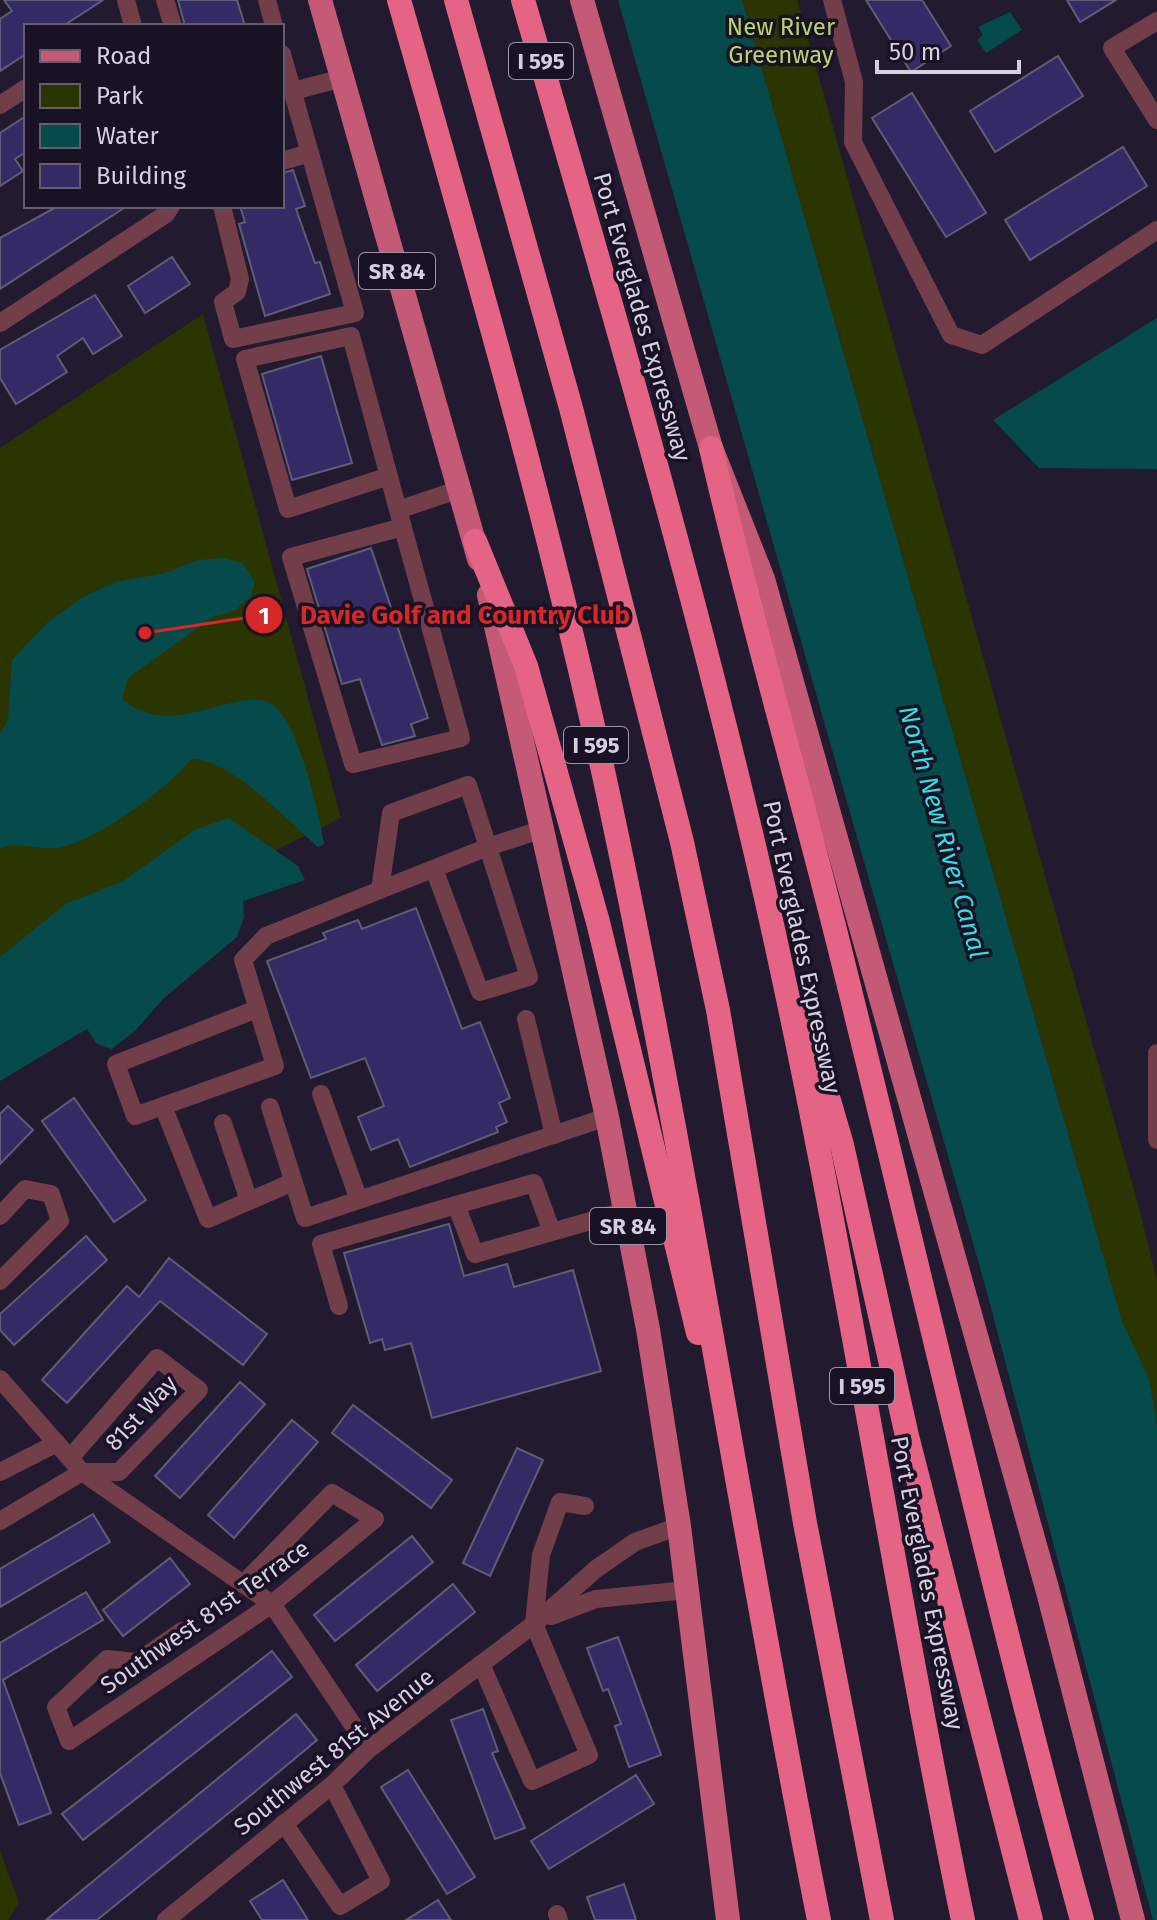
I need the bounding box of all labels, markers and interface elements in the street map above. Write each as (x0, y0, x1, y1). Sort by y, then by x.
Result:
park label: New River Greenway (727, 13, 836, 69)
legend (24, 24, 284, 208)
scale bar (877, 24, 1019, 74)
text: 50 m (889, 38, 941, 66)
text: Road (96, 42, 151, 70)
road number: I 595 (509, 43, 573, 79)
text: Park (96, 82, 144, 110)
text: Water (96, 122, 160, 150)
text: Building (96, 162, 186, 190)
street label: Port Everglades Expressway (587, 170, 697, 465)
road number: SR 84 (359, 253, 435, 289)
callout: Davie Golf and Country Club (244, 590, 646, 640)
text: Davie Golf and Country Club (300, 600, 630, 631)
text: 1 (258, 602, 270, 630)
water label: North New River Canal (892, 702, 994, 962)
road number: I 595 (564, 727, 628, 763)
street label: Port Everglades Expressway (757, 798, 847, 1096)
road number: SR 84 (590, 1208, 666, 1244)
road number: I 595 (830, 1368, 894, 1404)
street label: 81st Way (99, 1369, 183, 1456)
street label: Port Everglades Expressway (885, 1434, 969, 1733)
street label: Southwest 81st Terrace (95, 1534, 315, 1700)
street label: Southwest 81st Avenue (228, 1663, 440, 1841)

